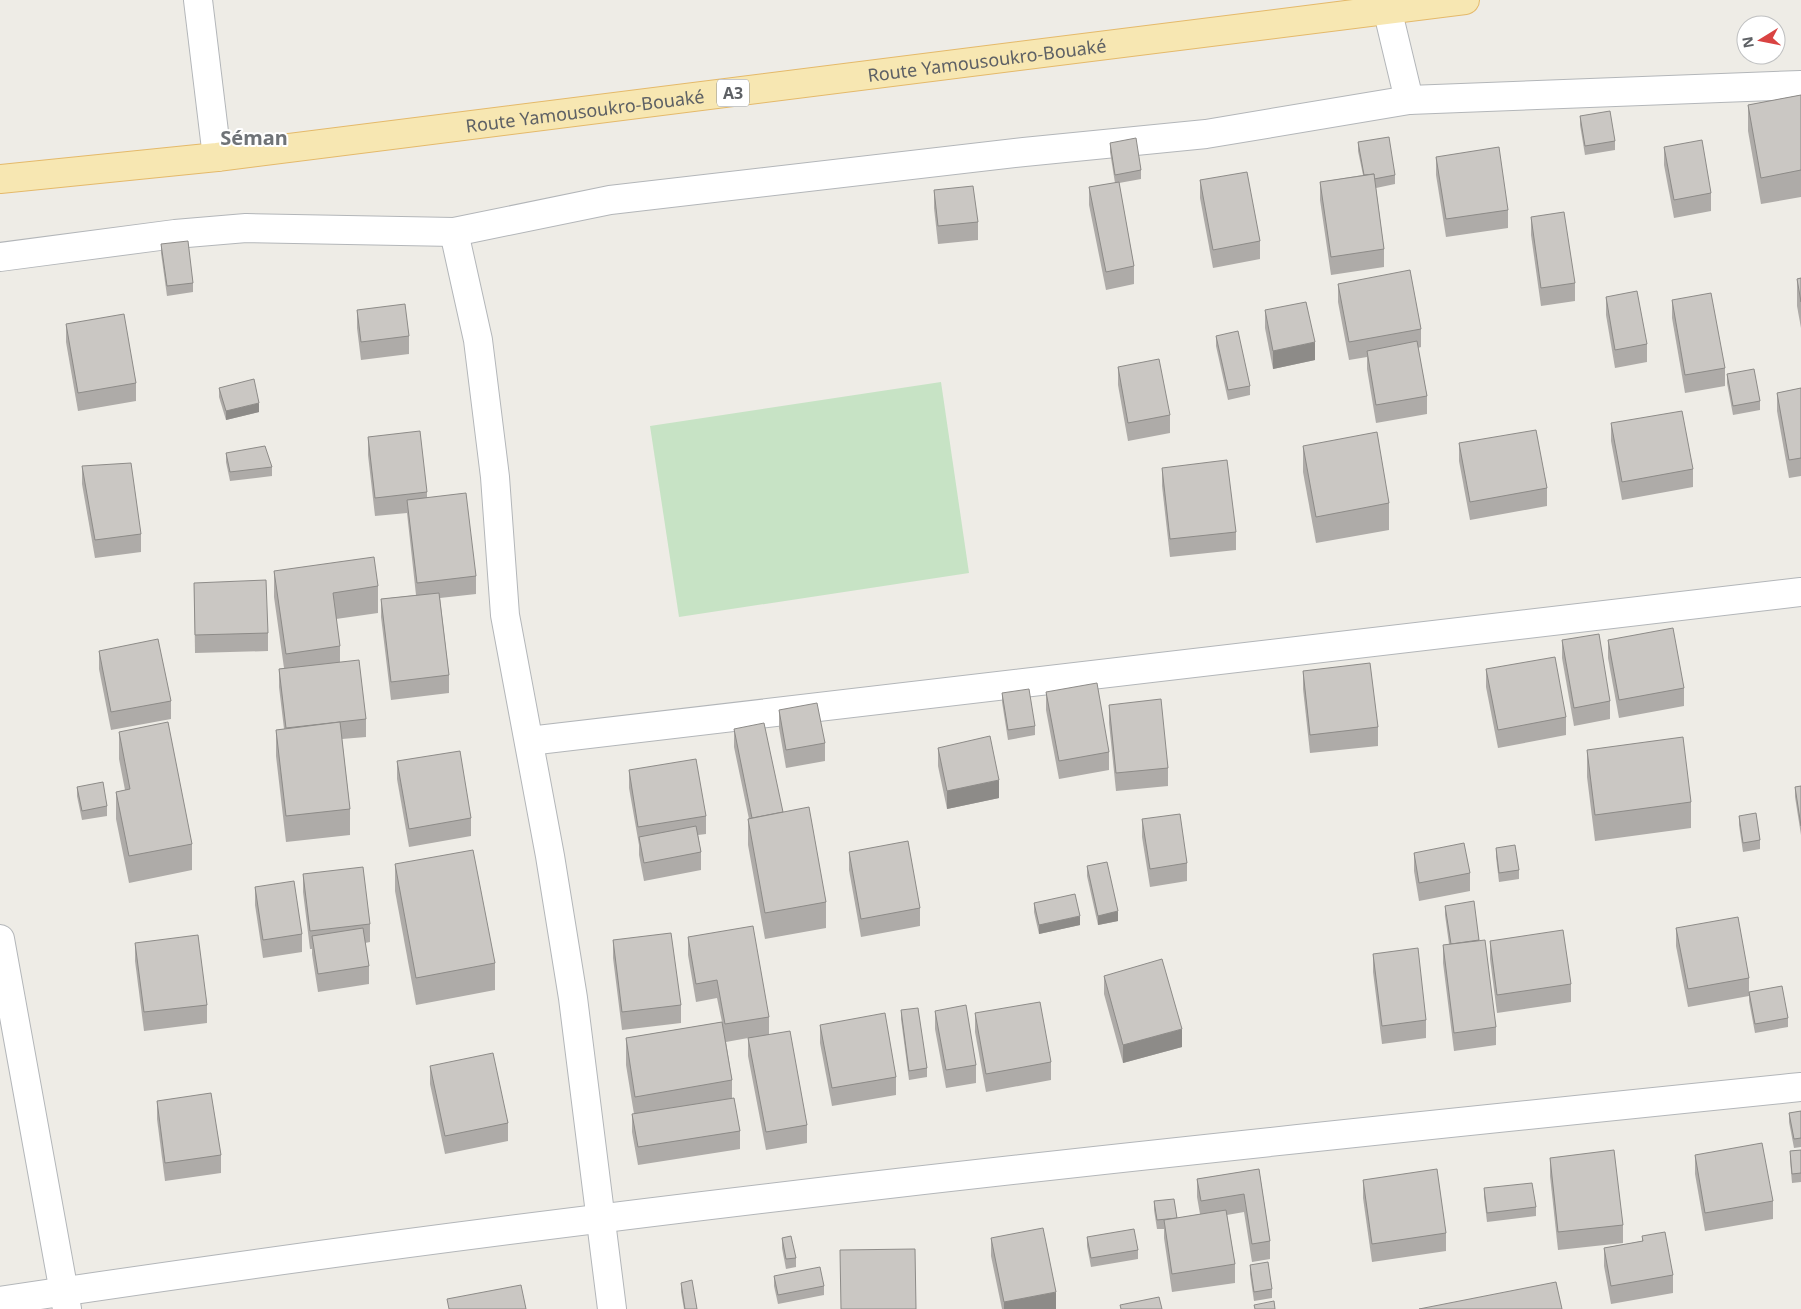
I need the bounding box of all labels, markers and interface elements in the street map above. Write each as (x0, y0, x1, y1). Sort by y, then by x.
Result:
north arrow (1736, 15, 1786, 65)
street label: Route Yamousoukro-Bouaké (866, 33, 1108, 87)
text: N (1737, 35, 1758, 50)
road number: A3 (717, 80, 749, 106)
street label: Route Yamousoukro-Bouaké (464, 84, 706, 138)
district label: Séman (220, 124, 288, 151)

